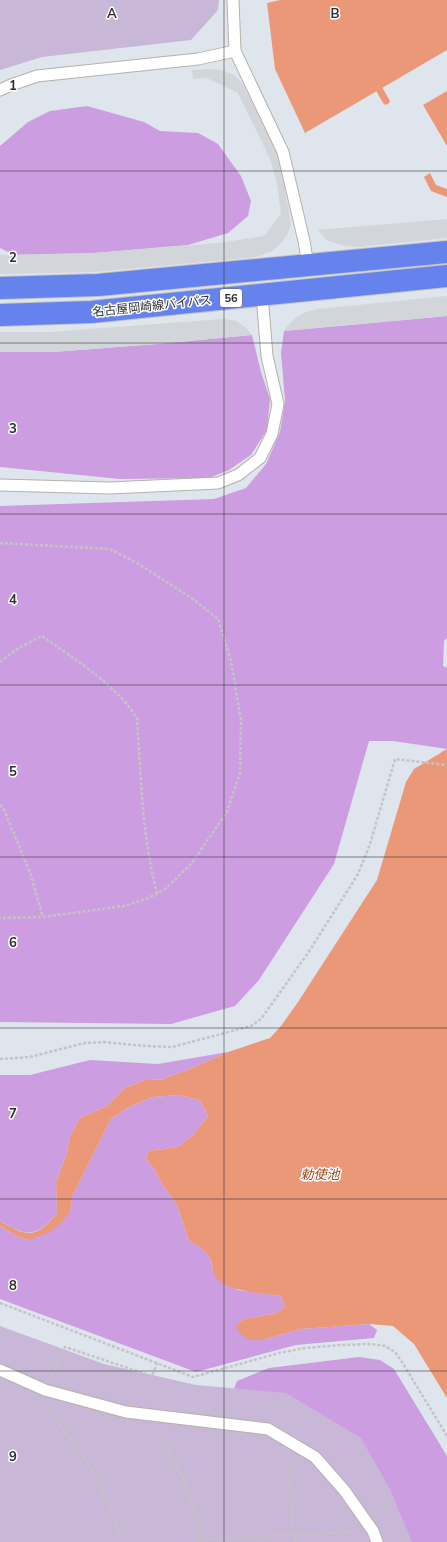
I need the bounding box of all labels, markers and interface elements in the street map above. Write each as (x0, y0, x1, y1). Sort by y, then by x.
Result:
text: A (107, 5, 117, 21)
text: B (331, 5, 340, 21)
text: 1 (9, 77, 17, 93)
text: 2 (9, 249, 17, 265)
road number: 56 (220, 289, 242, 307)
street label: 名古屋岡崎線バイパス (92, 292, 212, 319)
text: 3 (9, 420, 17, 436)
text: 4 (9, 591, 17, 607)
text: 5 (9, 763, 17, 779)
text: 6 (9, 934, 17, 950)
text: 7 (9, 1105, 17, 1121)
water label: 勅使池 (300, 1166, 341, 1182)
text: 8 (9, 1277, 17, 1293)
text: 9 (9, 1448, 17, 1464)

